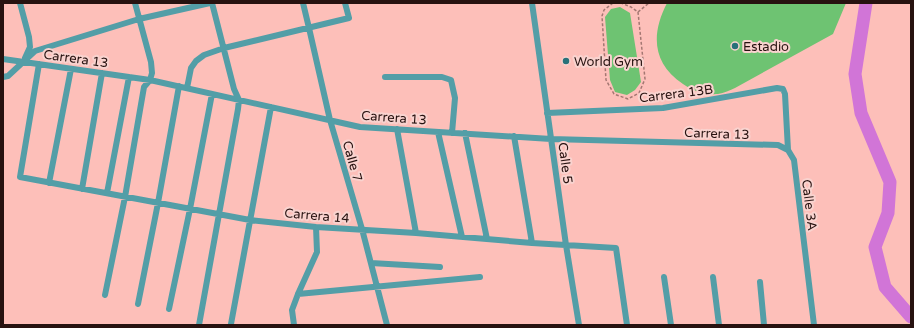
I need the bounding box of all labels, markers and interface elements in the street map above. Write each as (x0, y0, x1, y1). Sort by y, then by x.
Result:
place label: Estadio (743, 39, 789, 55)
marker: Estadio (730, 41, 740, 51)
street label: Carrera 13 (42, 47, 109, 71)
place label: World Gym (574, 54, 643, 70)
marker: World Gym (561, 56, 571, 66)
street label: Carrera 13B (638, 82, 714, 106)
street label: Carrera 13 (361, 108, 427, 128)
street label: Carrera 13 (684, 125, 750, 143)
street label: Calle 7 (339, 139, 365, 184)
street label: Calle 5 (554, 141, 576, 185)
street label: Calle 3A (798, 179, 820, 232)
street label: Carrera 14 (284, 205, 350, 227)

